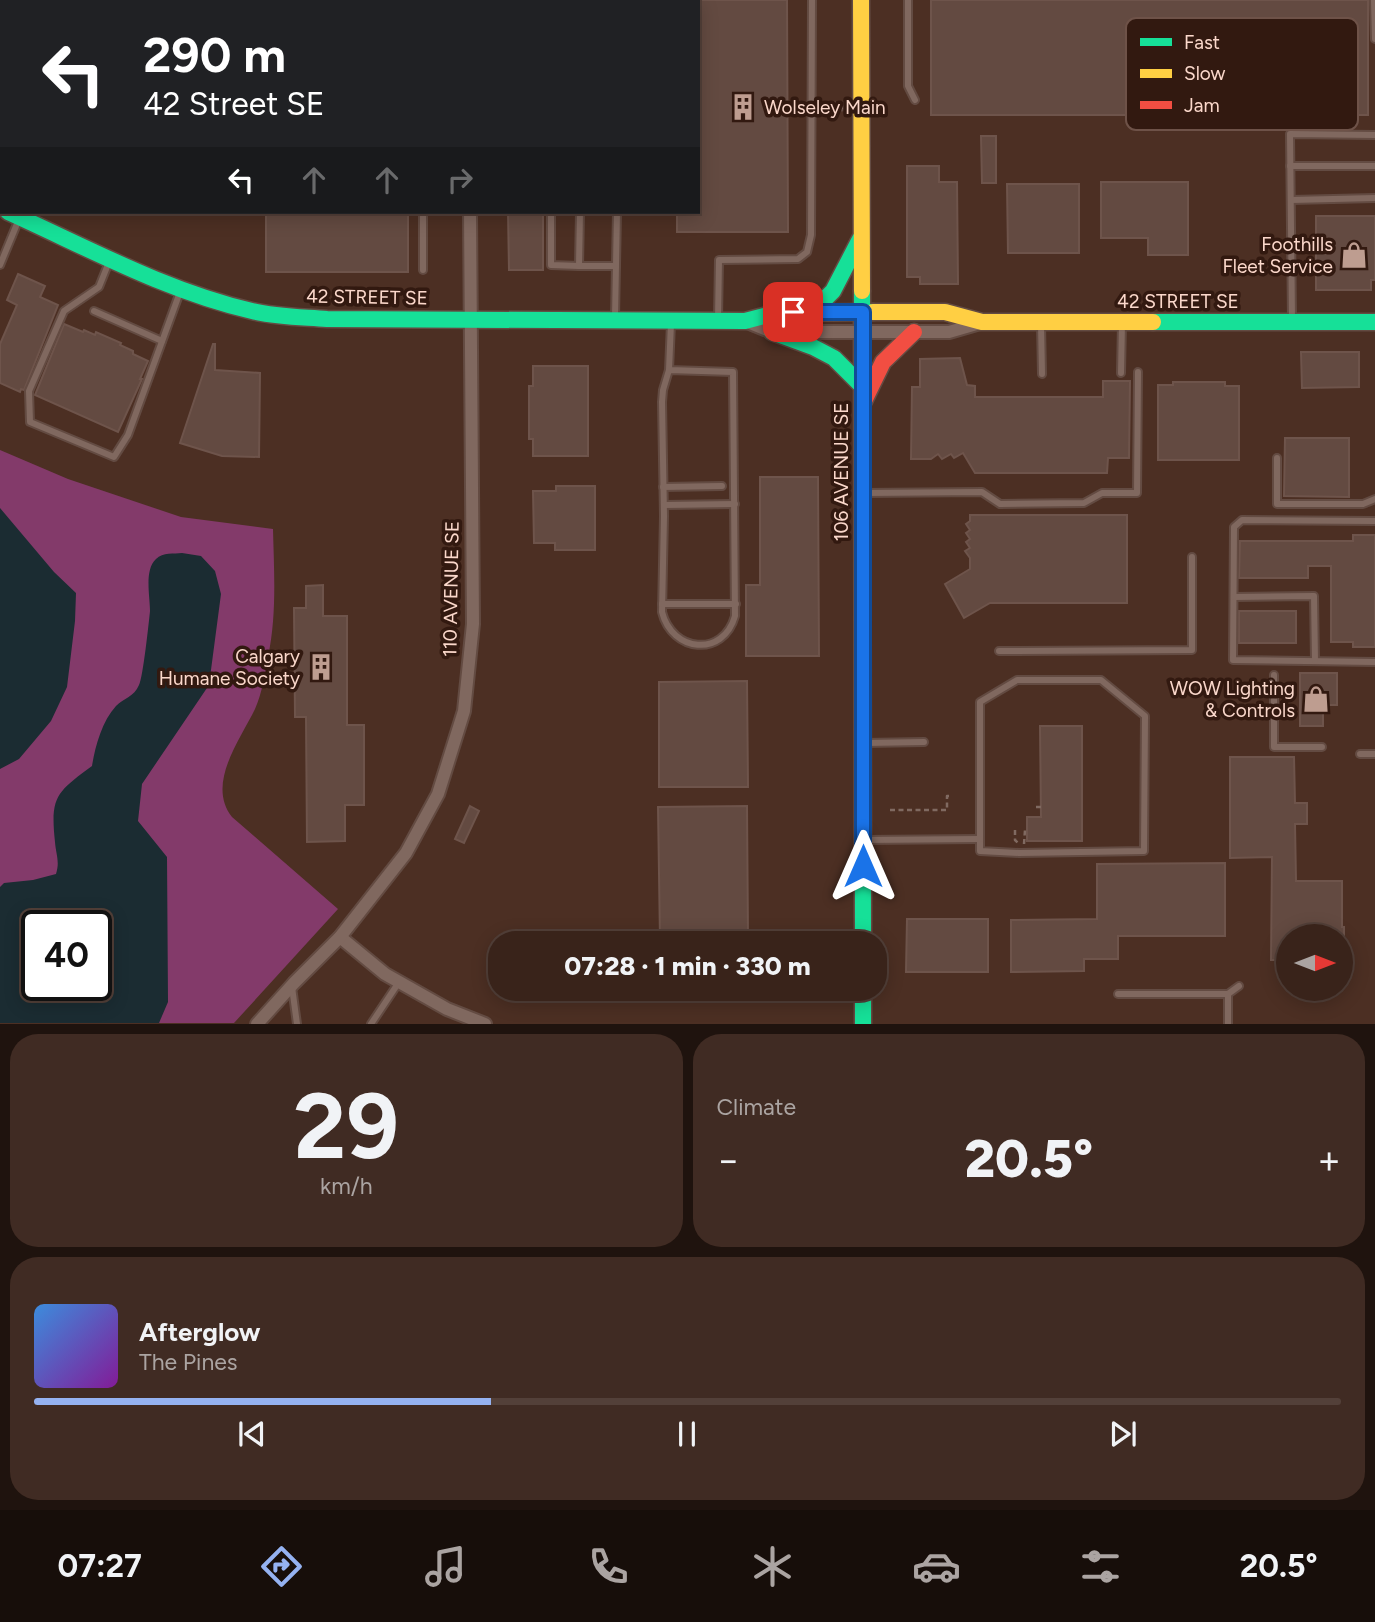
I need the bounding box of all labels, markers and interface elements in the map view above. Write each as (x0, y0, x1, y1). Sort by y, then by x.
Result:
legend (1126, 18, 1358, 130)
text: 290 m (143, 25, 286, 84)
icon: left (28, 28, 119, 119)
text: Fast (1184, 31, 1220, 54)
text: Slow (1184, 62, 1226, 85)
text: 42 Street SE (143, 85, 325, 123)
building icon: Wolseley Main (728, 92, 758, 122)
text: Jam (1184, 94, 1220, 117)
place label: Wolseley Main (764, 96, 886, 119)
icon: left (222, 161, 260, 199)
icon: ahead (295, 161, 333, 199)
icon: ahead (368, 161, 406, 199)
icon: right (441, 161, 479, 199)
place label: Foothills Fleet Service (1222, 233, 1333, 278)
shop icon: Foothills Fleet Service (1339, 240, 1369, 270)
pin (763, 282, 823, 342)
street label: 42 STREET SE (306, 284, 428, 310)
street label: 42 STREET SE (1117, 290, 1239, 313)
icon: arrive (774, 293, 812, 331)
street label: 106 AVENUE SE (830, 403, 853, 541)
street label: 110 AVENUE SE (438, 521, 464, 657)
place label: Calgary Humane Society (159, 645, 300, 690)
building icon: Calgary Humane Society (306, 652, 336, 682)
place label: WOW Lighting & Controls (1170, 677, 1295, 722)
shop icon: WOW Lighting & Controls (1301, 684, 1331, 714)
position arrow (826, 829, 900, 903)
speed limit sign: 40 (21, 910, 112, 1001)
north arrow (1276, 924, 1353, 1001)
map controls (1276, 924, 1353, 1001)
text: 07:28 · 1 min · 330 m (564, 950, 811, 982)
text: 29 (294, 1072, 399, 1181)
text: Climate (717, 1093, 796, 1121)
text: 20.5° (964, 1128, 1093, 1190)
text: − (717, 1137, 740, 1183)
text: + (1317, 1137, 1341, 1183)
text: km/h (320, 1172, 373, 1200)
text: Afterglow (139, 1316, 261, 1348)
text: The Pines (139, 1348, 238, 1376)
icon: previous (233, 1415, 271, 1453)
icon: pause (668, 1415, 706, 1453)
icon: next (1104, 1415, 1142, 1453)
icon: directions (257, 1542, 306, 1591)
icon: music (421, 1542, 470, 1591)
icon: phone (584, 1542, 633, 1591)
icon: climate (748, 1542, 797, 1591)
icon: car (912, 1542, 961, 1591)
icon: filters (1076, 1542, 1125, 1591)
text: 07:27 (57, 1547, 142, 1585)
text: 20.5° (1240, 1547, 1318, 1585)

